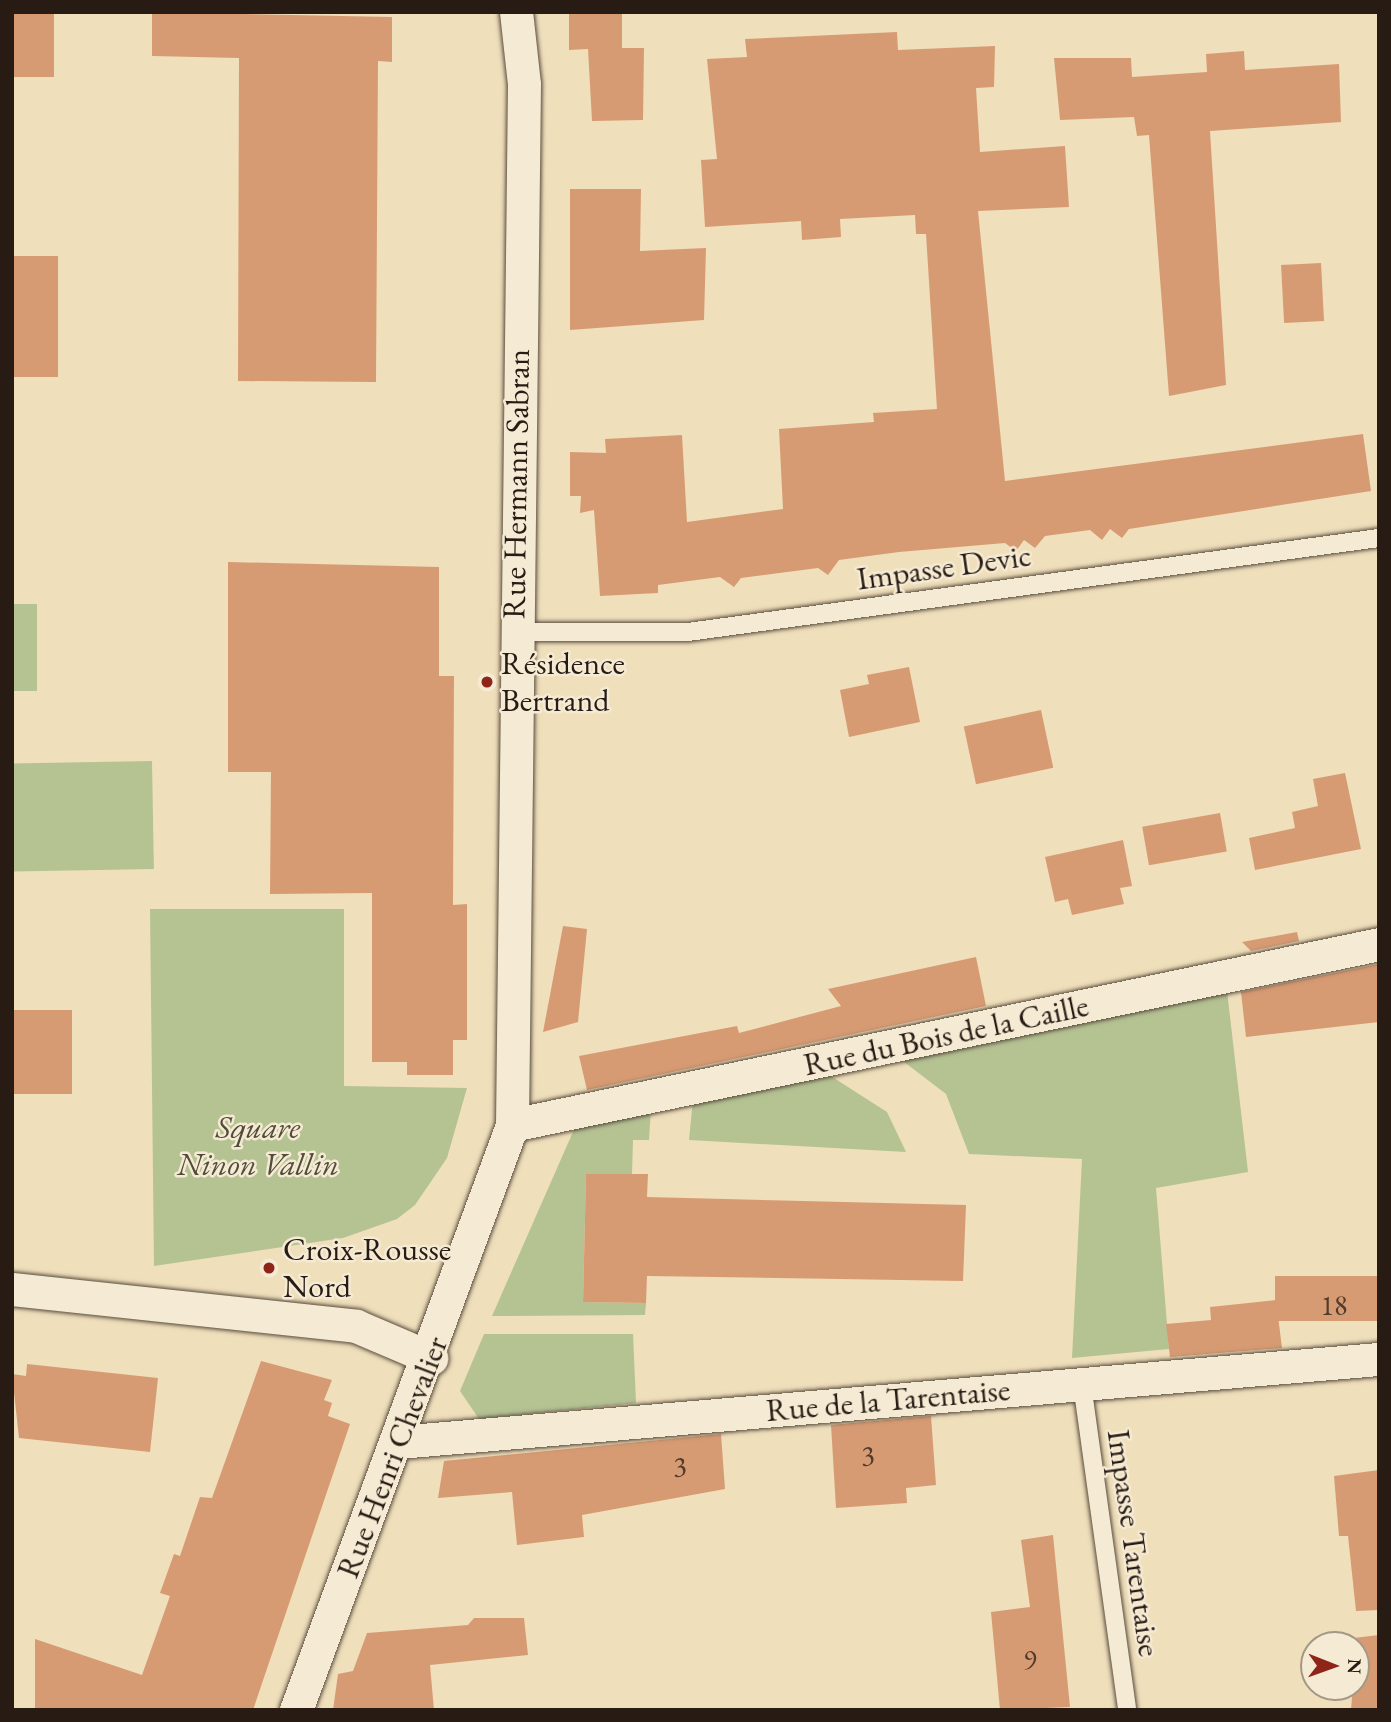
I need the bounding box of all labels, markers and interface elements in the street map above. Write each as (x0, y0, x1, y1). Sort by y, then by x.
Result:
street label: Rue Hermann Sabran (494, 349, 538, 619)
street label: Impasse Devic (854, 536, 1034, 598)
place label: Résidence Bertrand (501, 645, 625, 720)
marker: Résidence Bertrand (479, 674, 495, 690)
street label: Rue du Bois de la Caille (800, 986, 1092, 1084)
park label: Square Ninon Vallin (177, 1109, 339, 1184)
place label: Croix-Rousse Nord (283, 1231, 451, 1306)
marker: Croix-Rousse Nord (261, 1260, 277, 1276)
house number: 18 (1321, 1288, 1347, 1322)
street label: Rue Henri Chevalier (328, 1331, 456, 1583)
street label: Rue de la Tarentaise (764, 1370, 1012, 1430)
street label: Impasse Tarentaise (1099, 1427, 1169, 1659)
house number: 3 (861, 1438, 875, 1472)
house number: 3 (673, 1449, 687, 1483)
north arrow (1300, 1631, 1370, 1701)
house number: 9 (1023, 1642, 1037, 1676)
text: N (1342, 1658, 1367, 1674)

